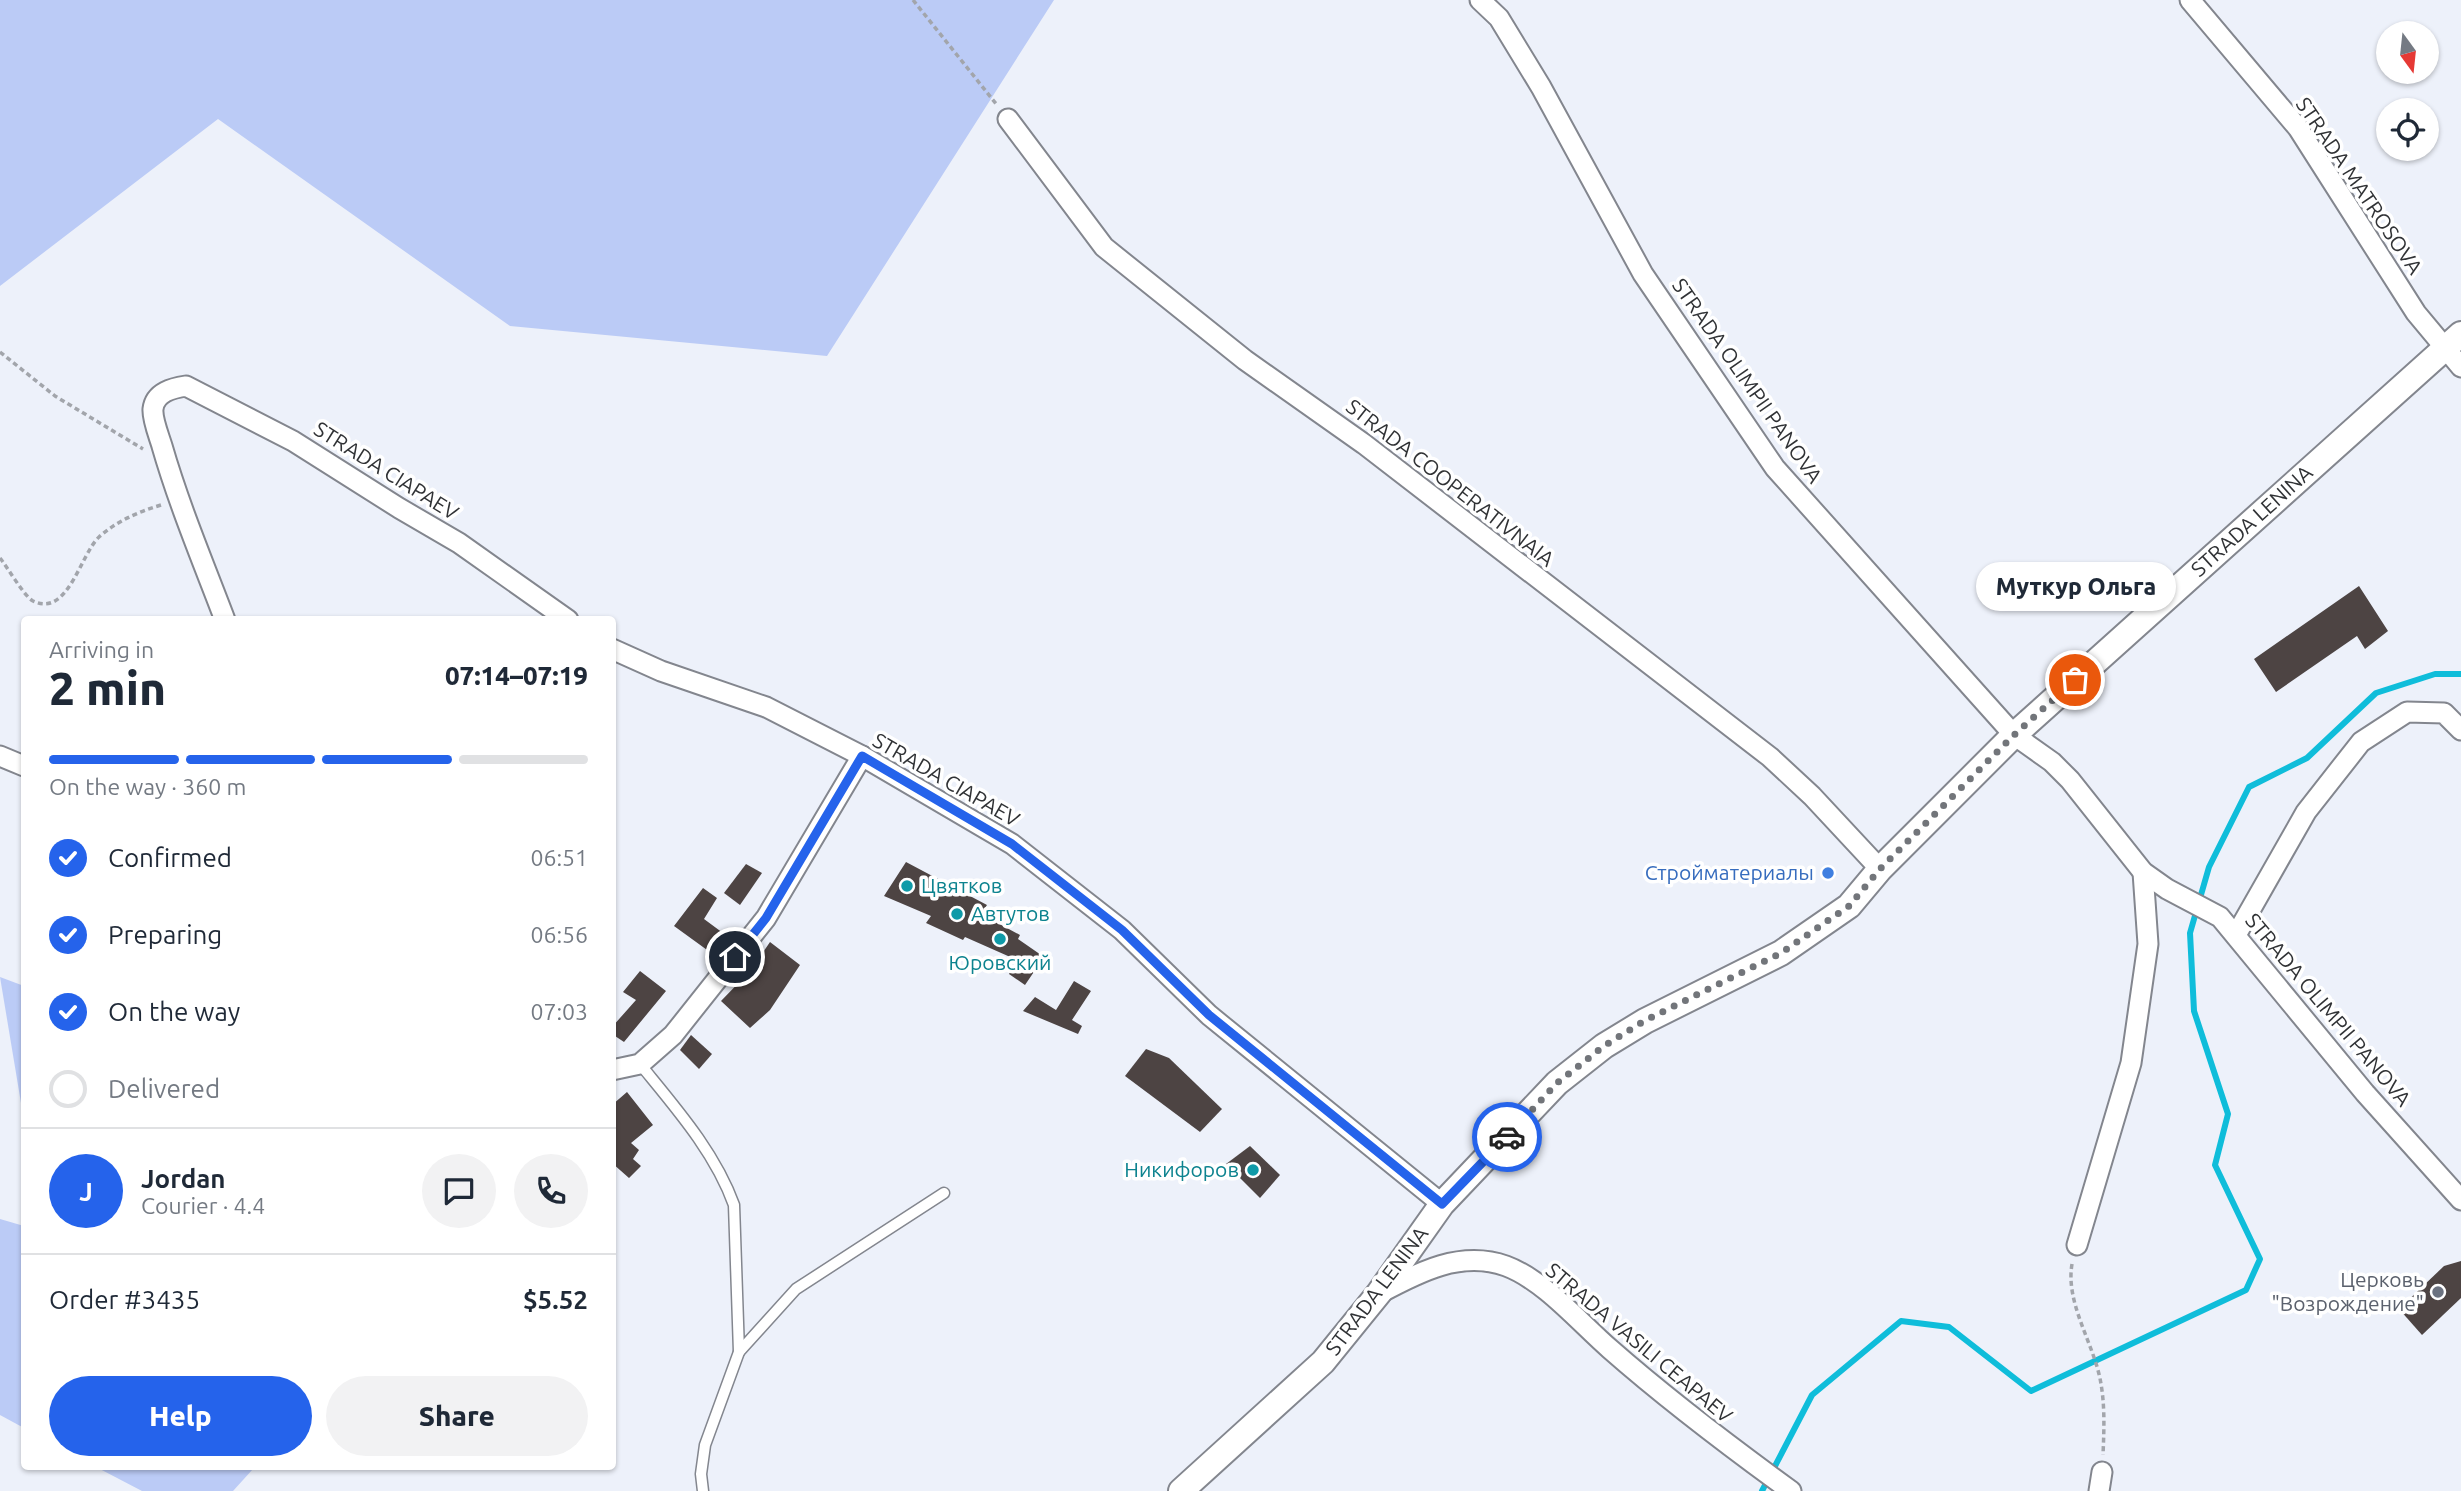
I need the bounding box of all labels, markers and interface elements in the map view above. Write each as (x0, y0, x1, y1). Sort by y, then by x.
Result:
north arrow (2376, 21, 2440, 84)
map controls (2376, 21, 2439, 161)
street label: STRADA MATROSOVA (2292, 93, 2428, 279)
button: locate (2376, 98, 2439, 161)
street label: STRADA OLIMPII PANOVA (1668, 274, 1828, 488)
street label: STRADA COOPERATIVNAIA (1342, 394, 1559, 571)
street label: STRADA CIAPAEV (310, 416, 464, 525)
street label: STRADA LENINA (2186, 459, 2317, 581)
callout: Муткур Ольга (1975, 561, 2175, 610)
text: Муткур Ольга (1996, 574, 2156, 599)
text: Arriving in (49, 637, 154, 662)
pin (2045, 650, 2105, 710)
text: 07:14–07:19 (445, 661, 588, 690)
icon: bag (2056, 661, 2094, 699)
text: 2 min (49, 662, 166, 714)
street label: STRADA CIAPAEV (869, 727, 1025, 831)
text: On the way · 360 m (49, 774, 246, 799)
icon: check (49, 839, 87, 877)
text: Confirmed (108, 843, 232, 872)
text: 06:51 (530, 845, 588, 870)
place label: Стройматериалы (1645, 860, 1814, 884)
marker: Стройматериалы (1820, 865, 1836, 881)
place label: Цвятков (921, 873, 1002, 897)
marker: Цвятков (899, 878, 915, 894)
place label: Автутов (971, 901, 1050, 925)
marker: Автутов (949, 906, 965, 922)
street label: STRADA OLIMPII PANOVA (2241, 908, 2417, 1111)
icon: check (49, 916, 87, 954)
text: Preparing (108, 920, 222, 949)
text: 06:56 (530, 922, 588, 947)
pin (705, 927, 765, 987)
marker: Юровский (992, 931, 1008, 947)
icon: home (716, 938, 754, 976)
place label: Юровский (948, 950, 1052, 974)
icon: check (49, 993, 87, 1031)
text: On the way (108, 997, 240, 1026)
text: 07:03 (530, 999, 588, 1024)
text: Delivered (108, 1074, 220, 1103)
courier (1472, 1102, 1542, 1172)
icon: car (1488, 1118, 1526, 1156)
button: chat (422, 1154, 496, 1228)
button: phone (514, 1154, 588, 1228)
place label: Никифоров (1124, 1157, 1239, 1181)
marker: Никифоров (1245, 1162, 1261, 1178)
text: Jordan (141, 1164, 226, 1193)
text: J (79, 1177, 93, 1206)
text: Courier · 4.4 (141, 1193, 265, 1218)
street label: STRADA LENINA (1320, 1221, 1432, 1359)
street label: STRADA VASILI CEAPAEV (1542, 1257, 1738, 1428)
place label: Церковь "Возрождение" (2271, 1267, 2424, 1315)
marker: Церковь "Возрождение" (2430, 1284, 2446, 1300)
text: Order #3435 (49, 1285, 200, 1314)
text: $5.52 (523, 1285, 588, 1314)
button: Help (49, 1376, 312, 1456)
button: Share (326, 1376, 588, 1456)

